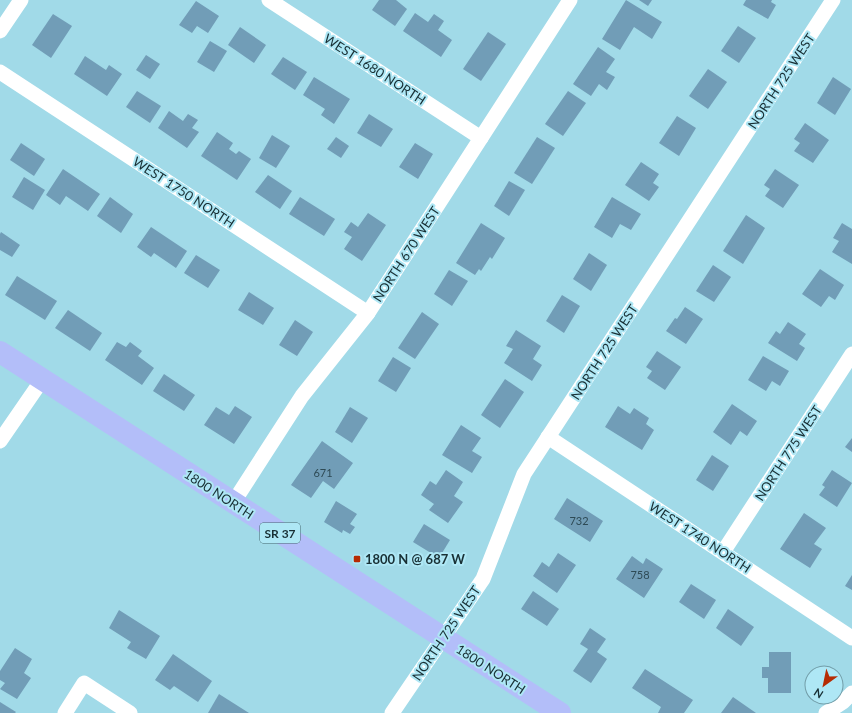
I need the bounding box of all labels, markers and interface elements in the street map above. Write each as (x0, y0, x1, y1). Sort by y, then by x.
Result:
street label: WEST 1680 NORTH (321, 30, 429, 108)
street label: NORTH 725 WEST (744, 30, 818, 132)
street label: WEST 1750 NORTH (130, 153, 238, 231)
street label: NORTH 670 WEST (369, 203, 443, 305)
street label: NORTH 725 WEST (567, 301, 641, 403)
street label: NORTH 775 WEST (751, 402, 825, 504)
street label: 1800 NORTH (181, 466, 257, 522)
house number: 671 (313, 466, 333, 479)
street label: WEST 1740 NORTH (646, 498, 754, 576)
house number: 732 (569, 514, 589, 527)
road number: SR 37 (260, 523, 300, 543)
place label: 1800 N @ 687 W (365, 551, 465, 567)
marker: 1800 N @ 687 W (352, 554, 362, 564)
house number: 758 (630, 568, 650, 581)
street label: NORTH 725 WEST (408, 582, 484, 683)
street label: 1800 NORTH (453, 641, 529, 697)
north arrow (804, 665, 844, 705)
text: N (811, 686, 825, 702)

